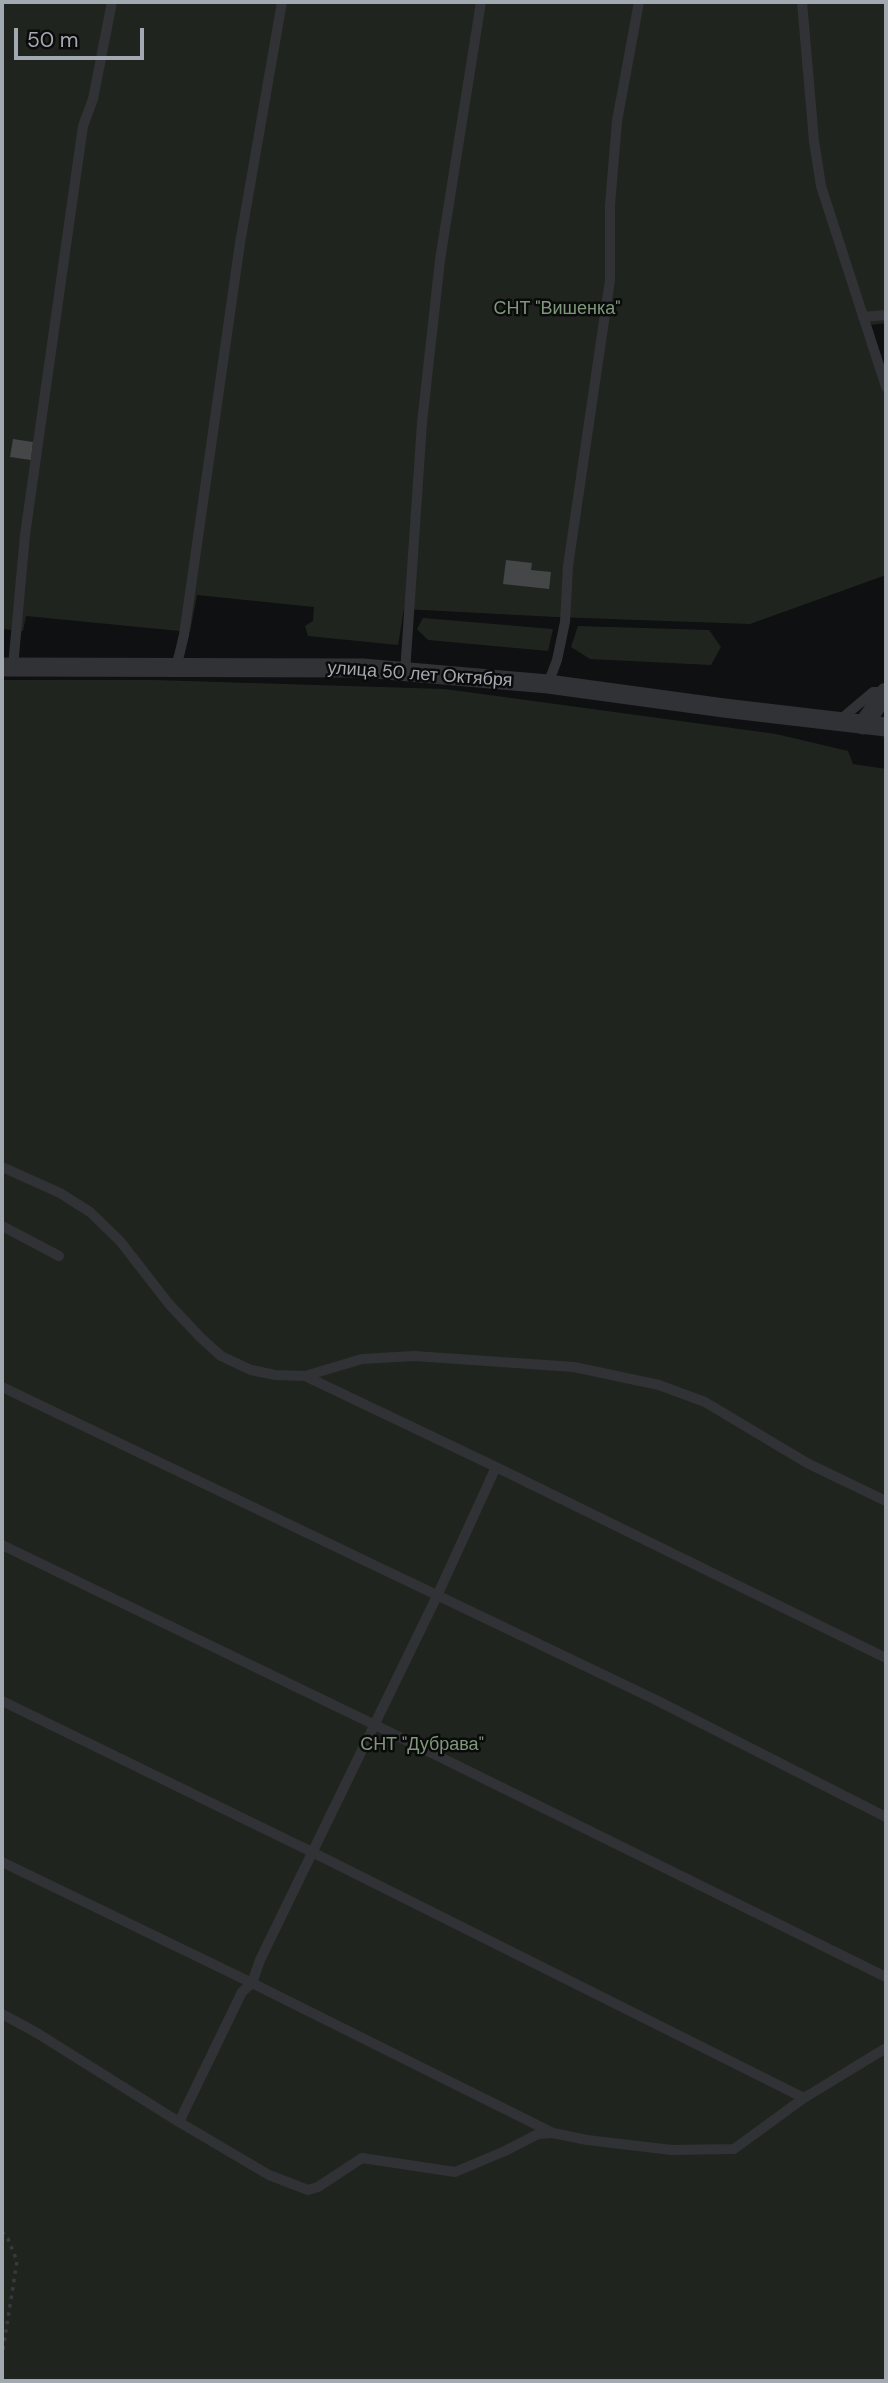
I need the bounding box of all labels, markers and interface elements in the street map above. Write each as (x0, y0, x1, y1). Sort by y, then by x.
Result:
scale bar (18, 14, 147, 58)
text: 50 m (27, 26, 78, 54)
park label: СНТ "Вишенка" (494, 298, 620, 320)
street label: улица 50 лет Октября (327, 658, 513, 692)
park label: СНТ "Дубрава" (360, 1734, 484, 1756)

